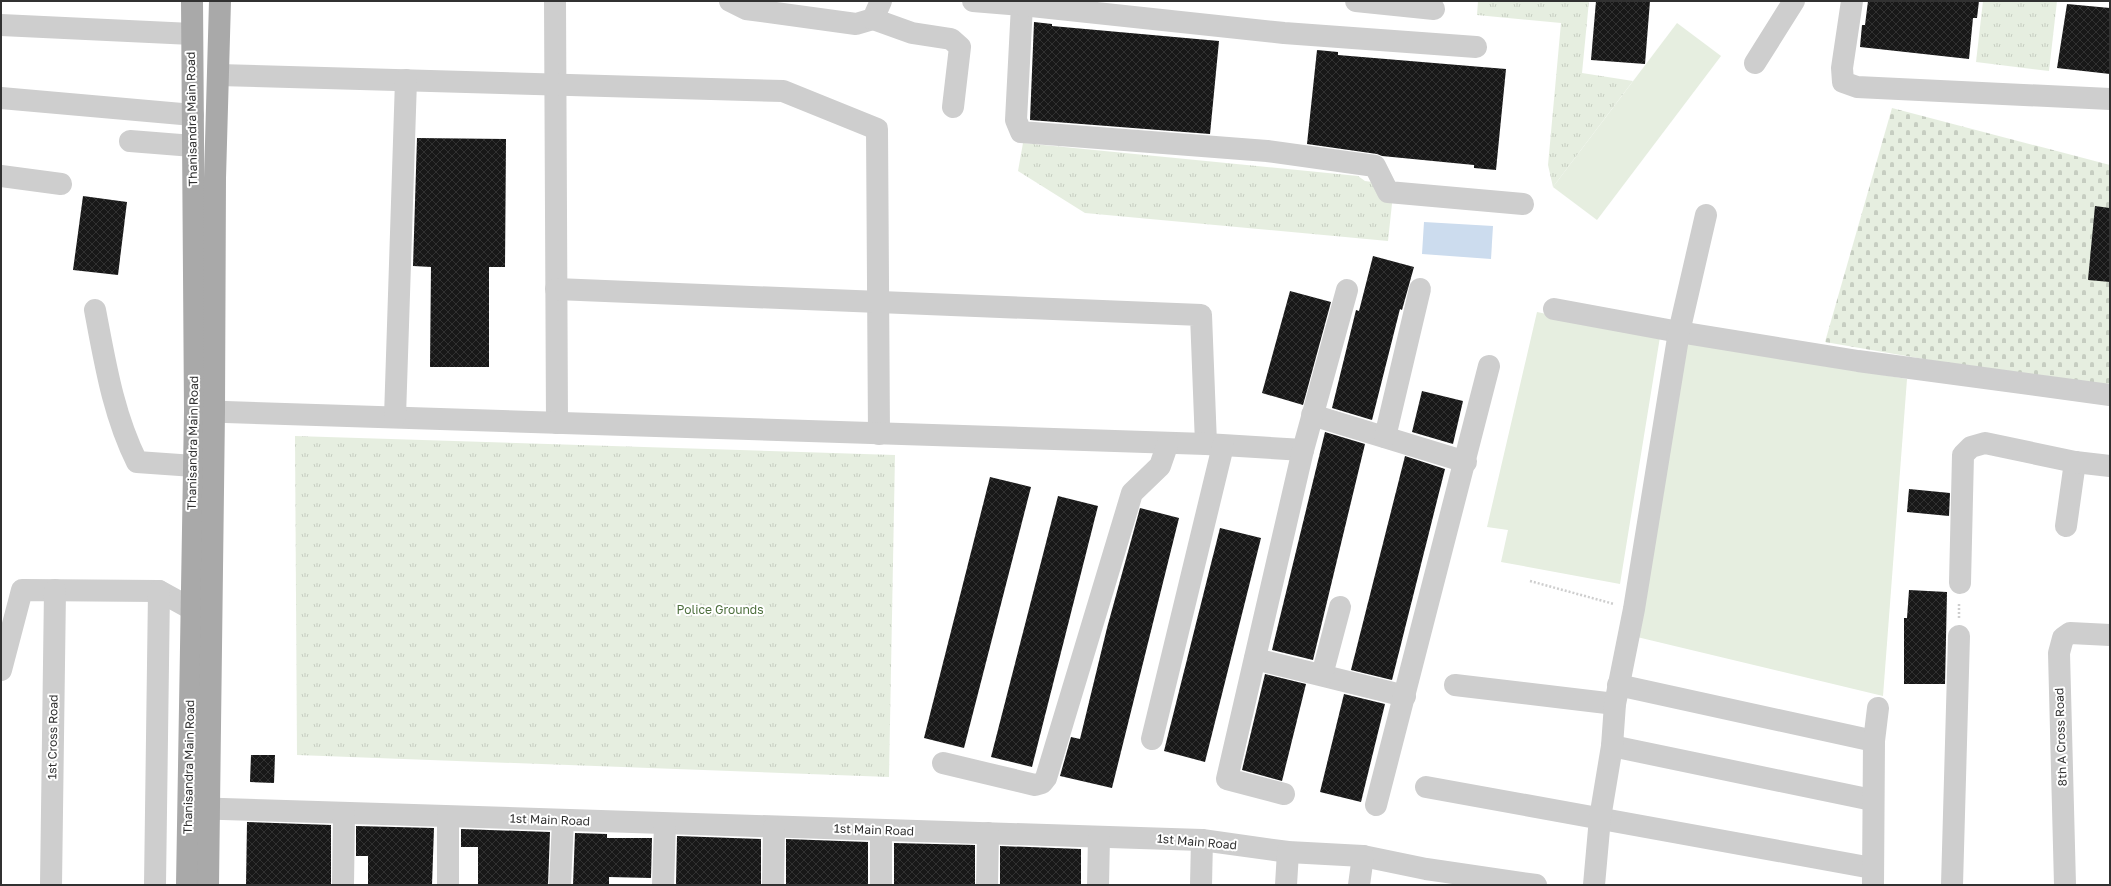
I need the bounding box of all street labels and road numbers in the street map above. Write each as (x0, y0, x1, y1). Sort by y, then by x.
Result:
street label: Thanisandra Main Road (183, 52, 200, 186)
street label: Thanisandra Main Road (184, 376, 201, 510)
street label: 8th A Cross Road (2051, 687, 2070, 787)
street label: 1st Cross Road (44, 694, 61, 780)
street label: Thanisandra Main Road (180, 700, 197, 834)
street label: 1st Main Road (510, 811, 590, 828)
street label: 1st Main Road (834, 821, 914, 838)
street label: 1st Main Road (1157, 831, 1238, 852)

